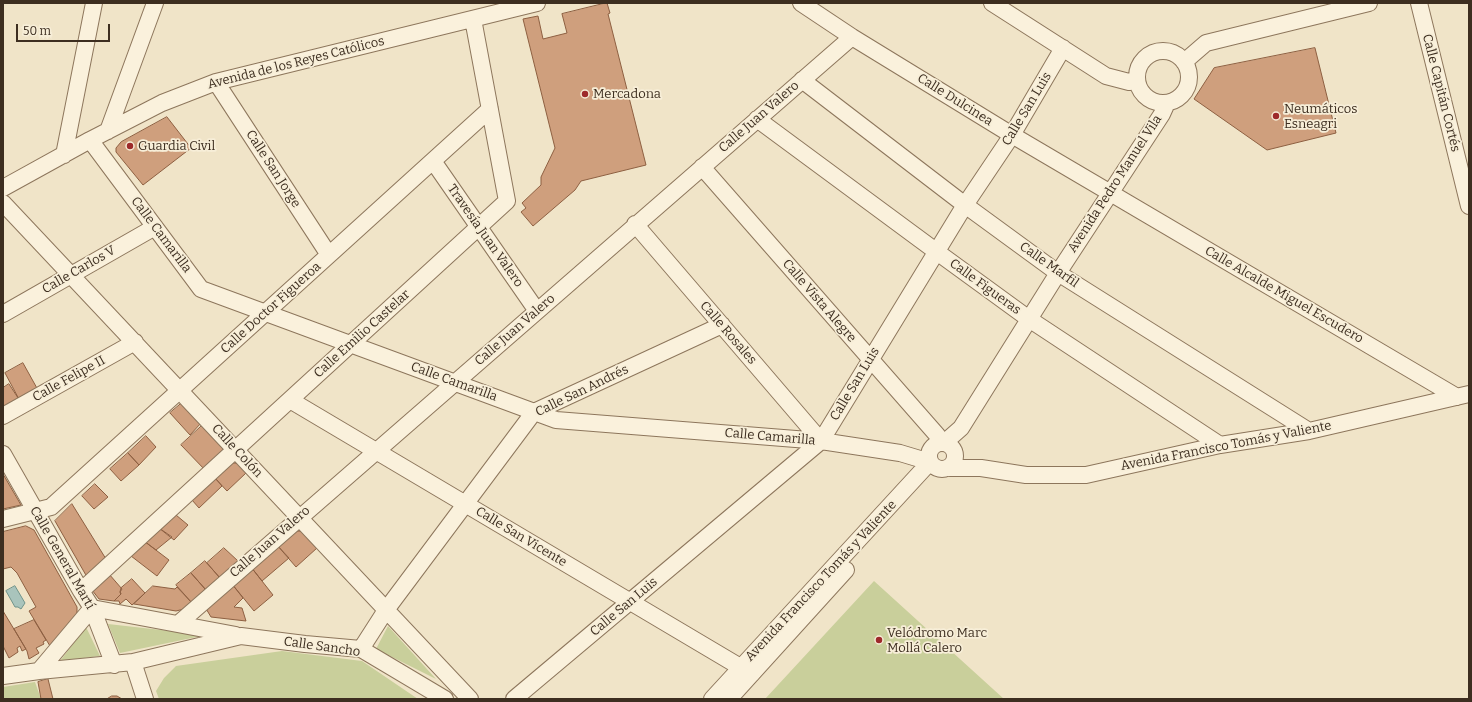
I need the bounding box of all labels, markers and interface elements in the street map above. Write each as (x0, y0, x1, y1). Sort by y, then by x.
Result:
scale bar (18, 16, 112, 42)
text: 50 m (23, 24, 51, 38)
street label: Calle Capitán Cortés (1419, 32, 1463, 154)
street label: Avenida de los Reyes Católicos (206, 33, 386, 93)
street label: Calle San Luis (999, 69, 1055, 149)
street label: Calle Dulcinea (914, 71, 996, 129)
street label: Calle Juan Valero (716, 78, 802, 156)
place label: Mercadona (593, 86, 661, 102)
marker: Mercadona (580, 89, 590, 99)
place label: Neumáticos Esneagri (1284, 101, 1357, 132)
marker: Neumáticos Esneagri (1271, 111, 1281, 121)
street label: Avenida Pedro Manuel Vila (1065, 112, 1165, 256)
street label: Calle San Jorge (242, 127, 304, 211)
place label: Guardia Civil (138, 138, 215, 154)
marker: Guardia Civil (125, 141, 135, 151)
street label: Travesía Juan Valero (444, 182, 526, 290)
street label: Calle Camarilla (127, 194, 195, 276)
street label: Calle Marfil (1016, 239, 1082, 291)
street label: Calle Carlos V (40, 243, 118, 297)
street label: Calle Alcalde Miguel Escudero (1202, 243, 1366, 347)
street label: Calle Vista Alegre (779, 256, 859, 346)
street label: Calle Figueras (946, 256, 1024, 318)
street label: Calle Doctor Figueroa (218, 259, 324, 357)
street label: Calle Emilio Castelar (311, 287, 413, 381)
street label: Calle Juan Valero (472, 291, 558, 369)
street label: Calle Rosales (696, 298, 760, 368)
street label: Calle San Luis (827, 344, 883, 424)
street label: Calle Felipe II (30, 353, 108, 405)
street label: Calle Camarilla (409, 359, 499, 405)
street label: Calle San Andrés (533, 362, 631, 420)
street label: Avenida Francisco Tomás y Valiente (1119, 418, 1333, 474)
street label: Calle Colón (208, 421, 266, 481)
street label: Calle Camarilla (724, 425, 816, 449)
street label: Avenida Francisco Tomás y Valiente (742, 497, 900, 665)
street label: Calle Juan Valero (227, 503, 313, 581)
street label: Calle General Martí (26, 504, 98, 612)
street label: Calle San Vicente (473, 504, 569, 570)
street label: Calle San Luis (587, 574, 661, 640)
place label: Velódromo Marc Mollá Calero (887, 625, 987, 656)
street label: Calle Sancho (283, 634, 361, 660)
marker: Velódromo Marc Mollá Calero (874, 635, 884, 645)

